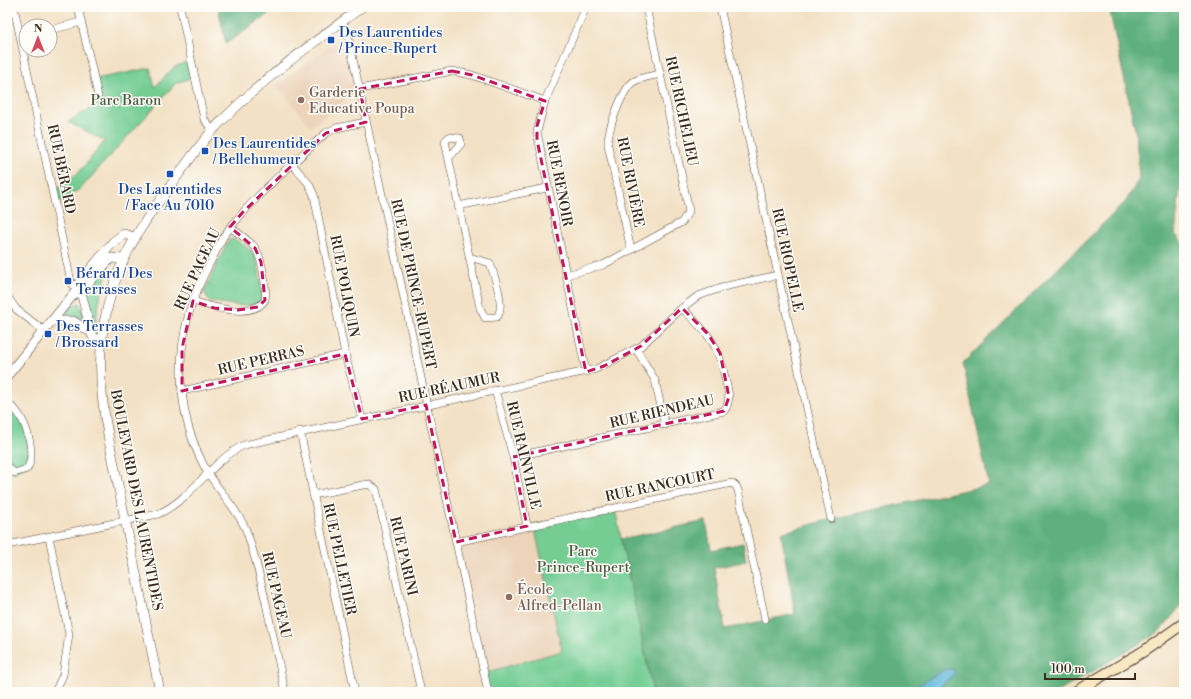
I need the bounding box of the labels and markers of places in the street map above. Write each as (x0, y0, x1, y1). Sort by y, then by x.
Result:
place label: Des Laurentides / Prince-Rupert (338, 24, 442, 58)
marker: Des Laurentides / Prince-Rupert (326, 35, 336, 45)
place label: Garderie Educative Poupa (309, 84, 416, 118)
marker: Garderie Educative Poupa (296, 95, 306, 105)
place label: Des Laurentides / Bellehumeur (212, 135, 316, 169)
marker: Des Laurentides / Bellehumeur (200, 146, 210, 156)
marker: Des Laurentides / Face Au 7010 (165, 169, 175, 179)
place label: Des Laurentides / Face Au 7010 (118, 181, 222, 215)
place label: Bérard / Des Terrasses (75, 265, 152, 299)
marker: Bérard / Des Terrasses (63, 276, 73, 286)
place label: Des Terrasses / Brossard (55, 318, 144, 352)
marker: Des Terrasses / Brossard (43, 329, 53, 339)
place label: École Alfred-Pellan (516, 579, 602, 615)
marker: École Alfred-Pellan (504, 592, 514, 602)

